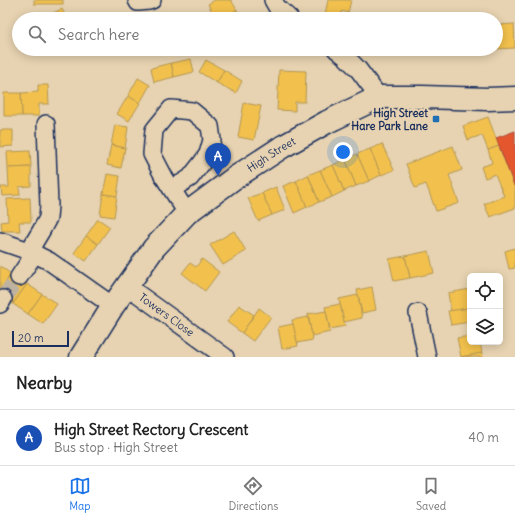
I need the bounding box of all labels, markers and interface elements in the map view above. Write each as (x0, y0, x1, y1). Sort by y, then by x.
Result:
search box (12, 12, 503, 56)
icon: search (26, 23, 48, 45)
text: Search here (58, 25, 139, 44)
place label: High Street Hare Park Lane (351, 106, 428, 133)
marker: High Street Hare Park Lane (431, 114, 441, 124)
street label: High Street (244, 134, 298, 175)
your location (333, 142, 353, 162)
pin: A (205, 143, 231, 176)
map controls (467, 273, 503, 345)
button: locate (467, 273, 503, 309)
street label: Towers Close (136, 290, 197, 339)
button: layers (467, 309, 503, 345)
scale bar (12, 329, 69, 348)
text: 20 m (18, 331, 44, 345)
text: Nearby (16, 372, 72, 394)
text: High Street Rectory Crescent (54, 420, 248, 439)
text: A (25, 429, 33, 446)
text: 40 m (468, 429, 499, 446)
text: Bus stop · High Street (54, 439, 178, 456)
tab: Map (69, 475, 91, 513)
tab: Directions (229, 475, 278, 513)
tab: Saved (416, 475, 446, 513)

